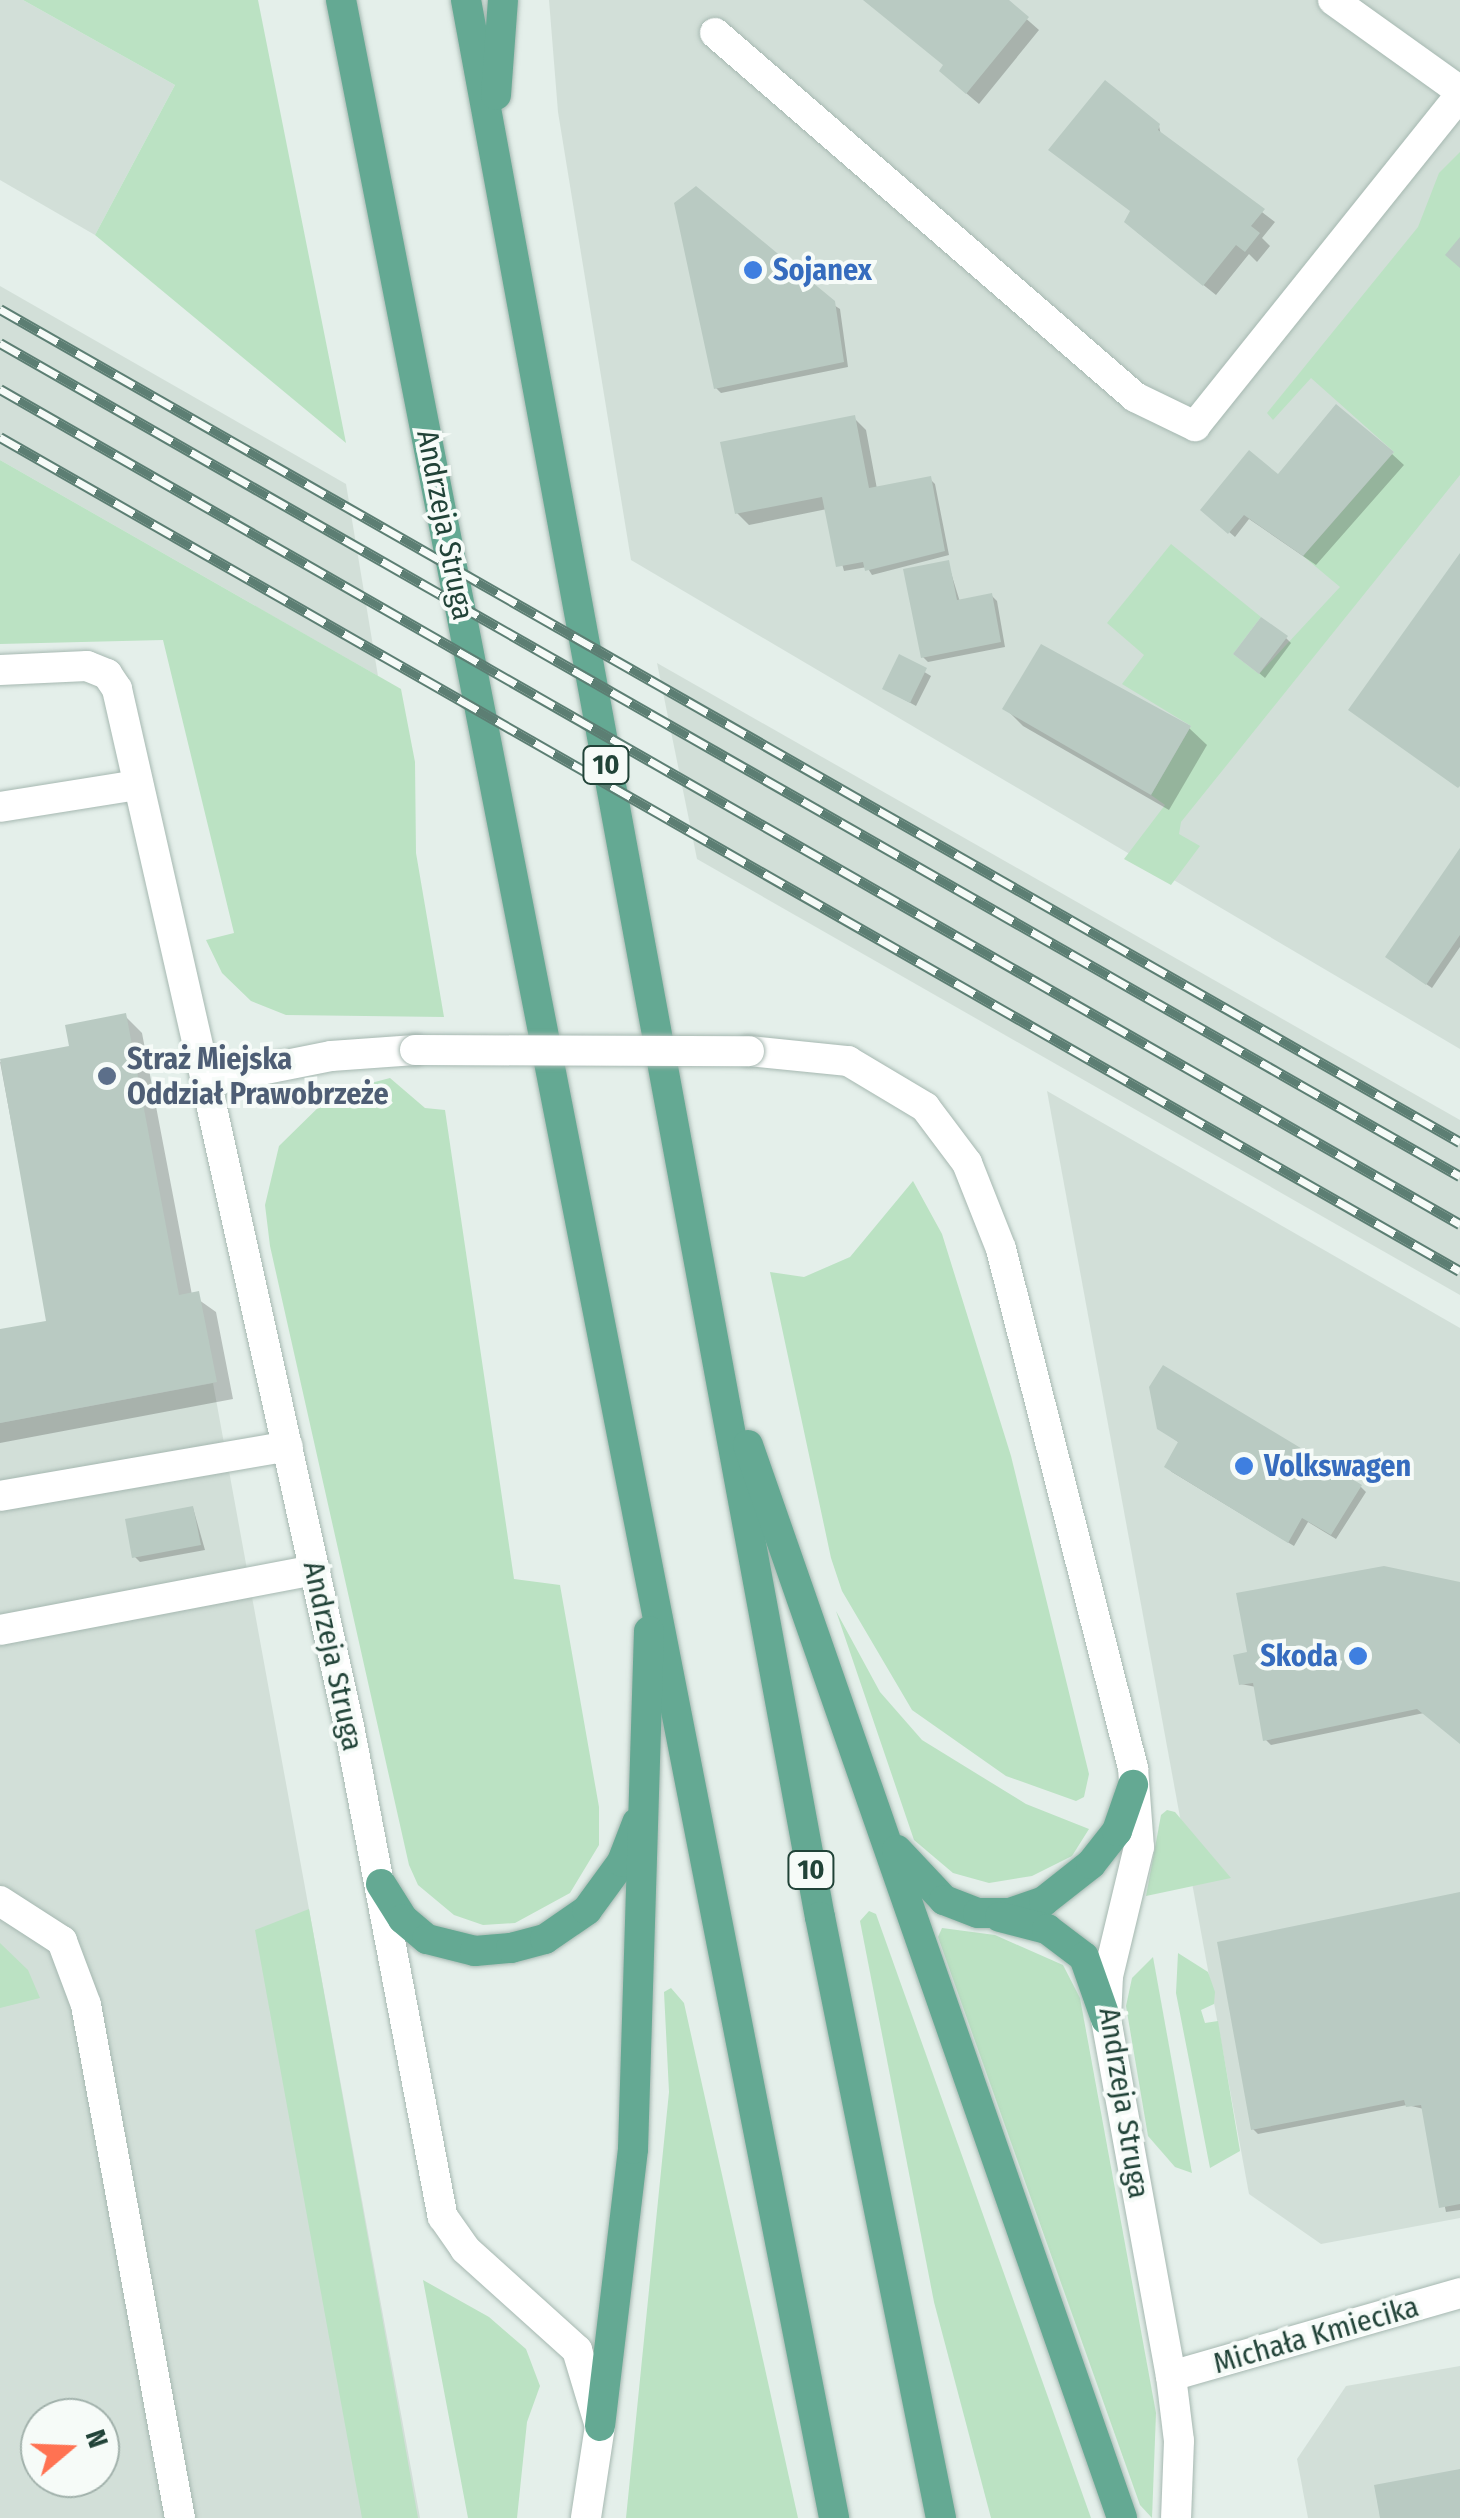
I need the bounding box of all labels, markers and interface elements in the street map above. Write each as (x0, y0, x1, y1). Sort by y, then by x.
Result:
place label: Sojanex (773, 252, 872, 288)
marker: Sojanex (742, 259, 764, 281)
street label: Andrzeja Struga (409, 427, 481, 623)
road number: 10 (581, 742, 631, 788)
place label: Straż Miejska Oddział Prawobrzeże (127, 1041, 389, 1112)
marker: Straż Miejska Oddział Prawobrzeże (96, 1065, 118, 1087)
place label: Volkswagen (1264, 1448, 1411, 1484)
marker: Volkswagen (1233, 1455, 1255, 1477)
street label: Andrzeja Struga (295, 1558, 371, 1754)
place label: Skoda (1260, 1638, 1338, 1674)
marker: Skoda (1347, 1645, 1369, 1667)
road number: 10 (786, 1847, 836, 1893)
street label: Andrzeja Struga (1091, 2005, 1157, 2201)
street label: Michała Kmiecika (1209, 2288, 1423, 2382)
north arrow (20, 2398, 120, 2498)
text: N (79, 2425, 115, 2452)

